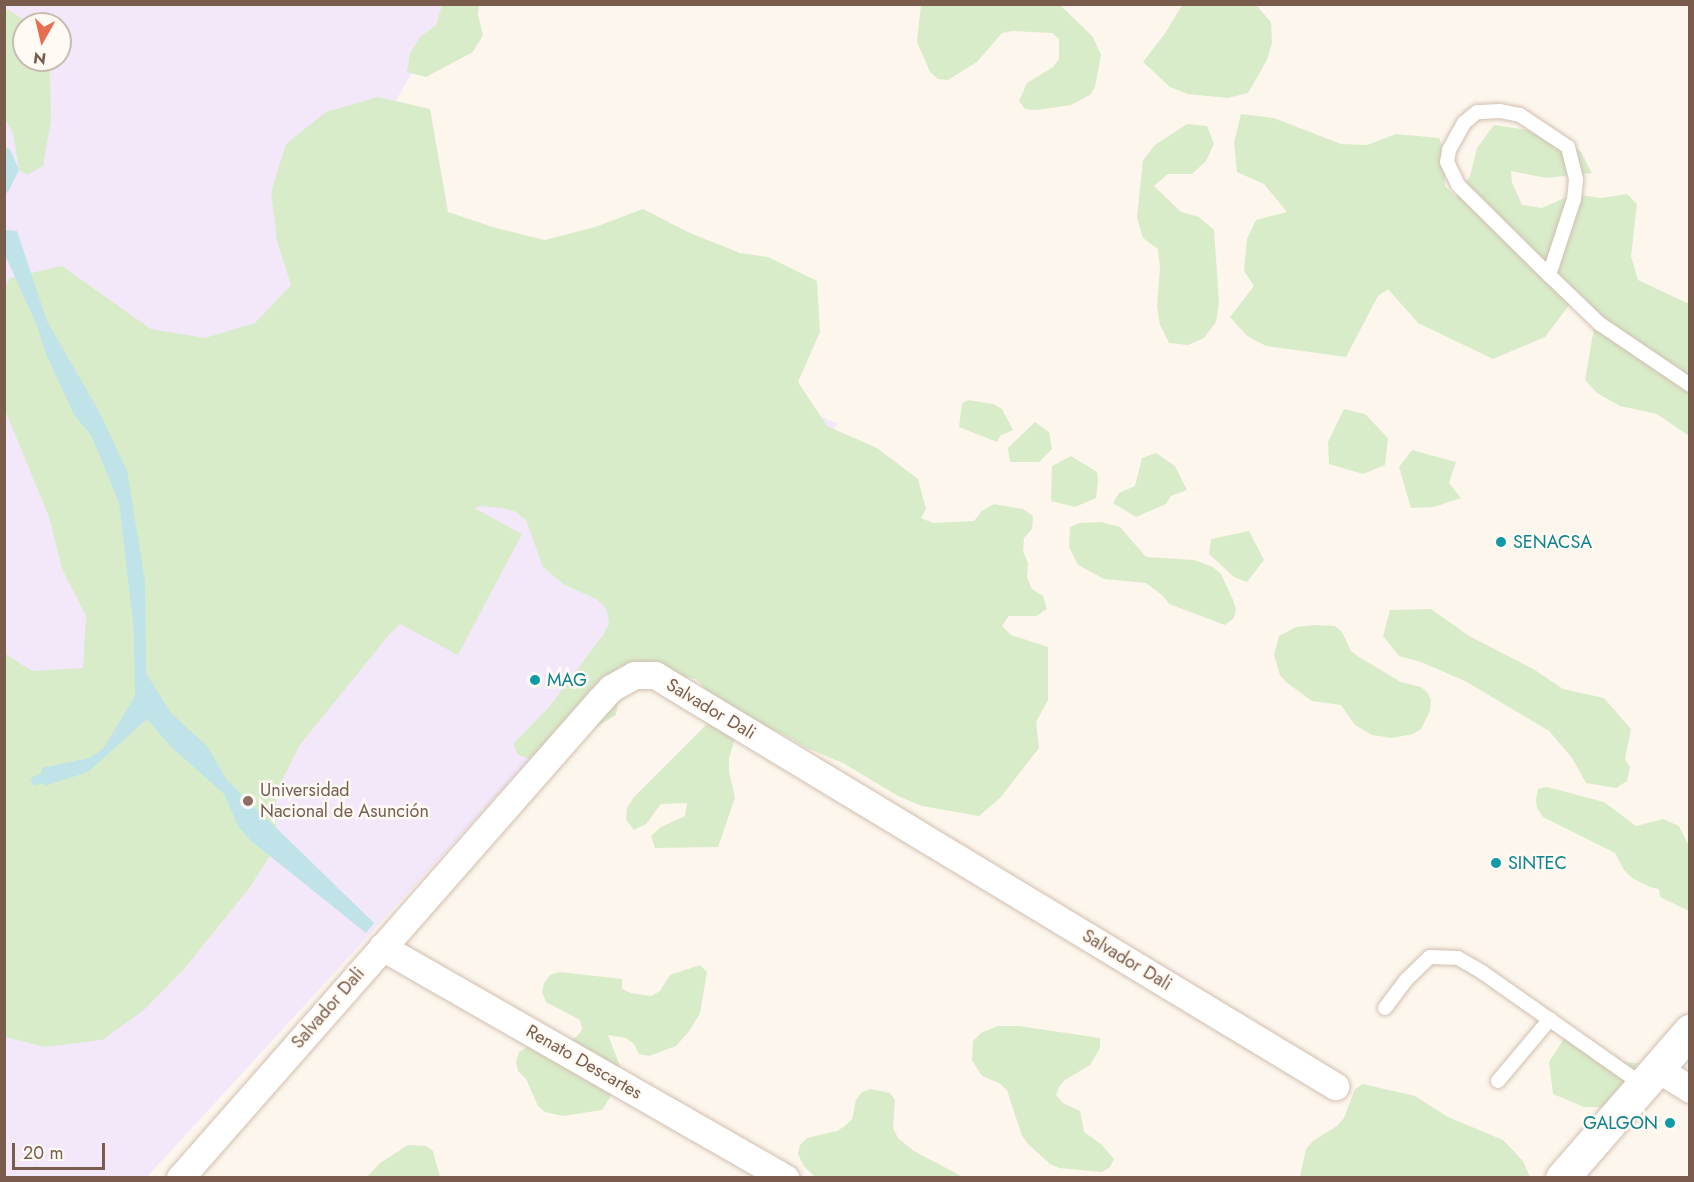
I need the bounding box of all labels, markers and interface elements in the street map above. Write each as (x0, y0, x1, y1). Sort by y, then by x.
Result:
north arrow (12, 12, 72, 72)
text: N (32, 46, 48, 71)
place label: SENACSA (1513, 531, 1592, 553)
marker: SENACSA (1494, 535, 1508, 549)
place label: MAG (547, 669, 587, 691)
marker: MAG (528, 673, 542, 687)
street label: Salvador Dali (662, 674, 760, 744)
place label: Universidad Nacional de Asunción (260, 780, 429, 822)
marker: Universidad Nacional de Asunción (241, 794, 255, 808)
place label: SINTEC (1508, 852, 1567, 874)
marker: SINTEC (1489, 856, 1503, 870)
street label: Salvador Dali (1078, 925, 1176, 995)
street label: Salvador Dali (287, 963, 369, 1053)
street label: Renato Descartes (522, 1020, 646, 1104)
place label: GALGON (1583, 1112, 1658, 1134)
marker: GALGON (1663, 1116, 1677, 1130)
scale bar (15, 1131, 108, 1169)
text: 20 m (23, 1140, 63, 1166)

